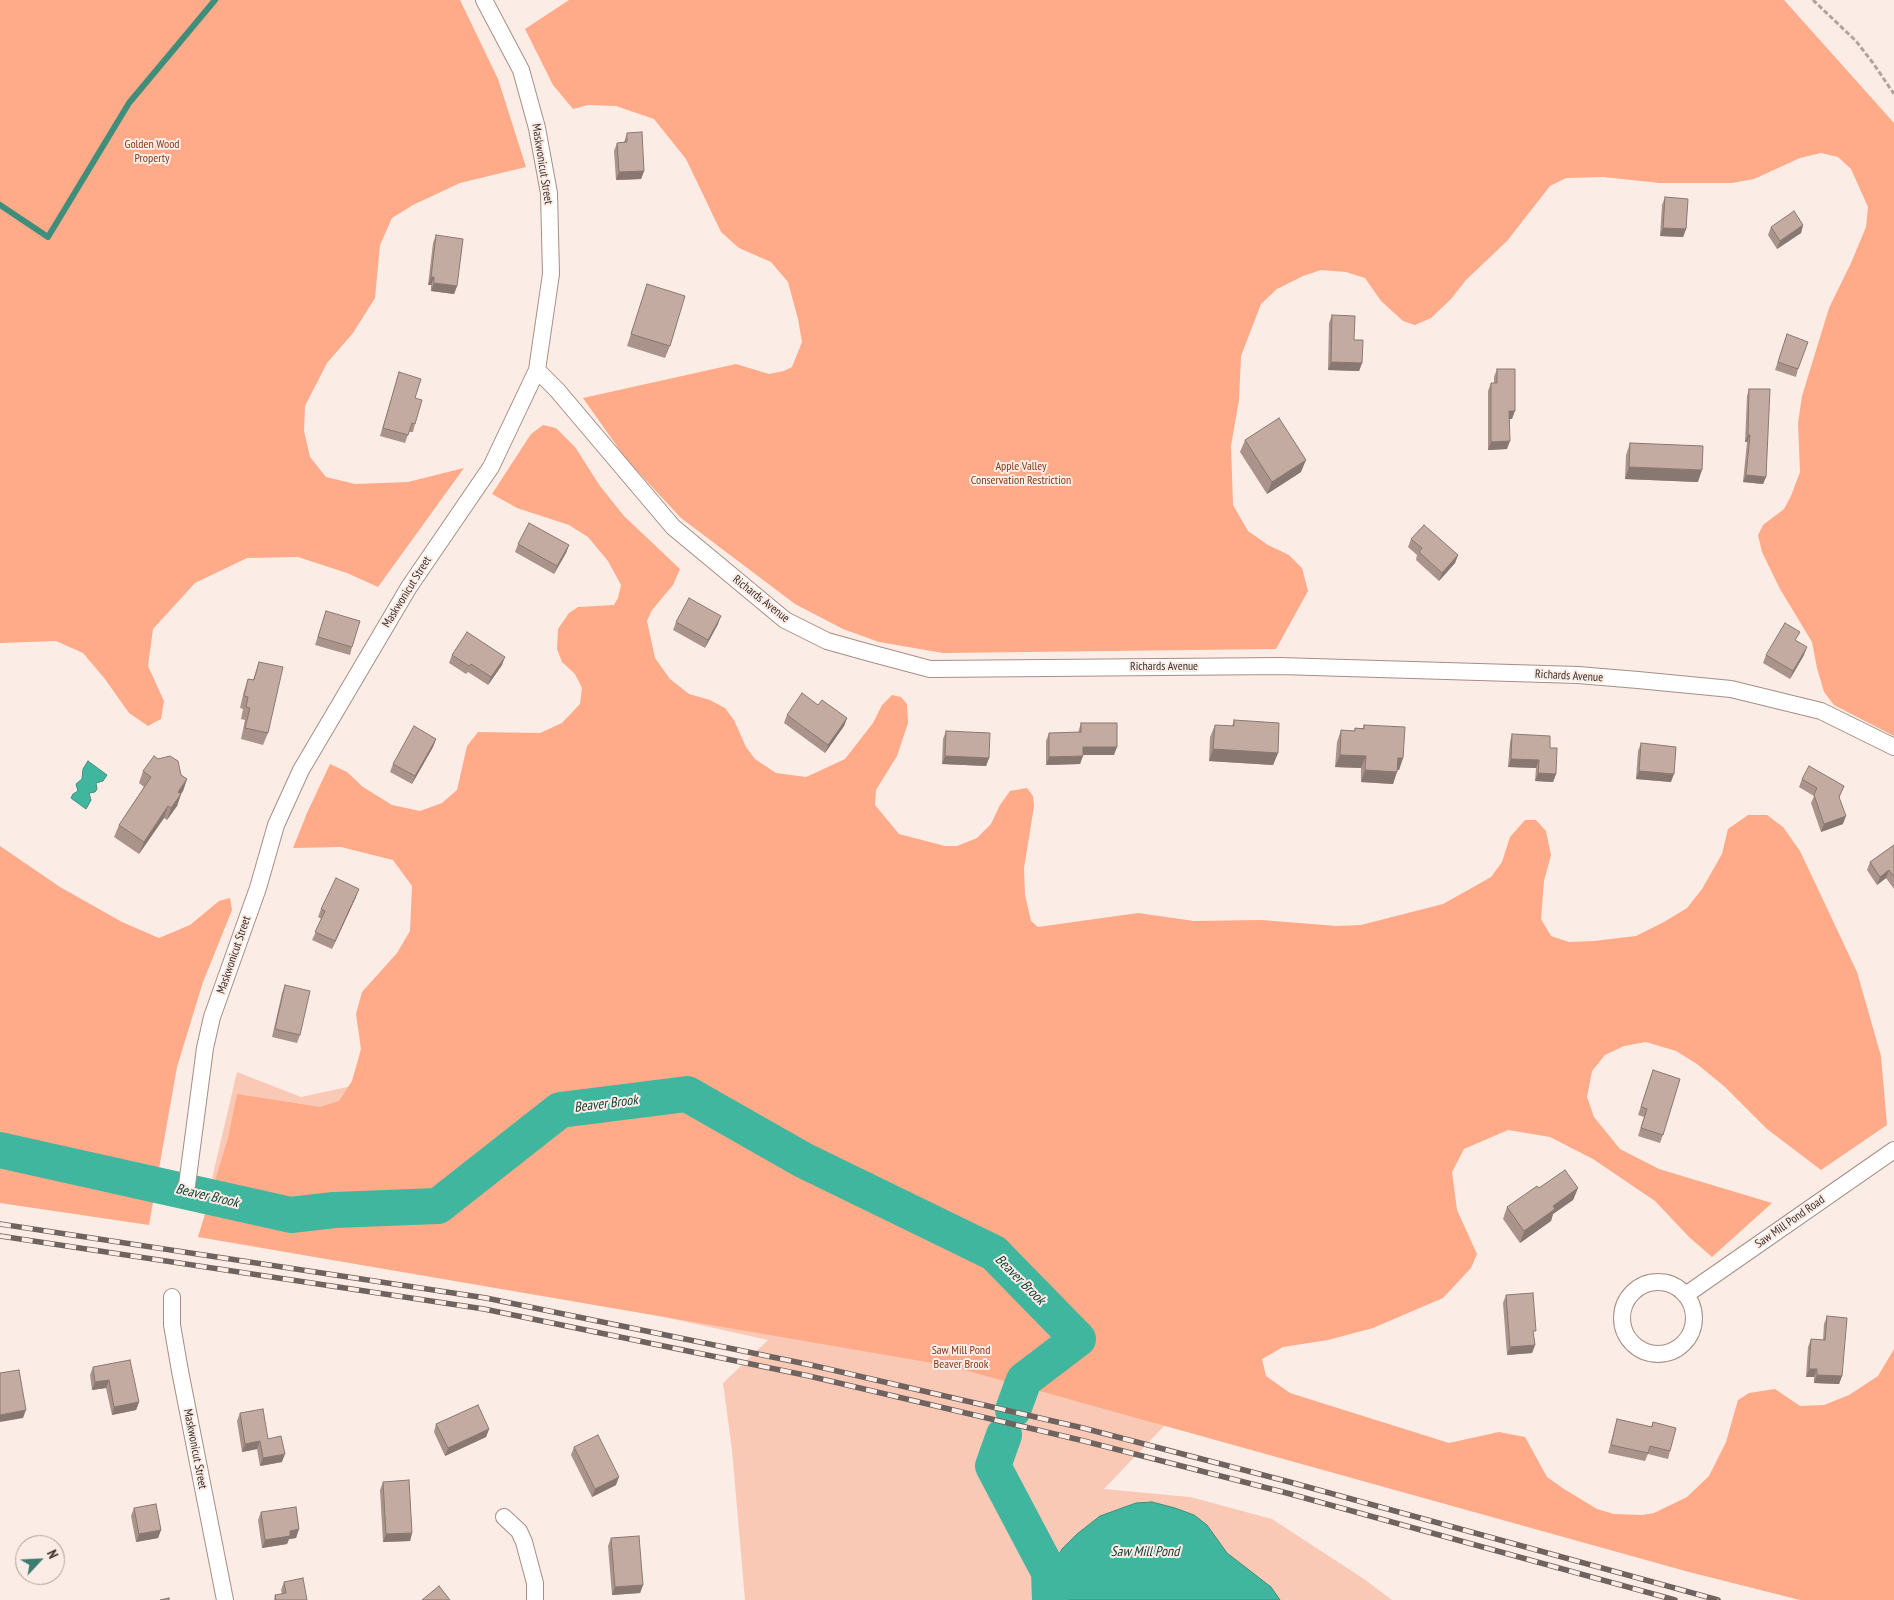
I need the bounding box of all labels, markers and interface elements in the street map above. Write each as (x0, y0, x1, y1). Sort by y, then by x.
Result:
street label: Maskwonicut Street (529, 123, 555, 205)
park label: Golden Wood Property (124, 138, 180, 166)
park label: Apple Valley Conservation Restriction (971, 460, 1071, 488)
street label: Maskwonicut Street (379, 554, 435, 630)
street label: Richards Avenue (730, 572, 792, 626)
street label: Richards Avenue (1130, 660, 1198, 674)
street label: Richards Avenue (1535, 667, 1603, 685)
street label: Maskwonicut Street (214, 914, 254, 996)
water label: Beaver Brook (573, 1092, 639, 1116)
water label: Beaver Brook (174, 1181, 240, 1211)
street label: Saw Mill Pond Road (1752, 1193, 1828, 1251)
water label: Beaver Brook (991, 1251, 1049, 1309)
park label: Saw Mill Pond Beaver Brook (932, 1344, 990, 1372)
street label: Maskwonicut Street (180, 1408, 210, 1490)
north arrow (15, 1535, 65, 1585)
water label: Saw Mill Pond (1111, 1544, 1179, 1560)
text: N (43, 1547, 62, 1561)

